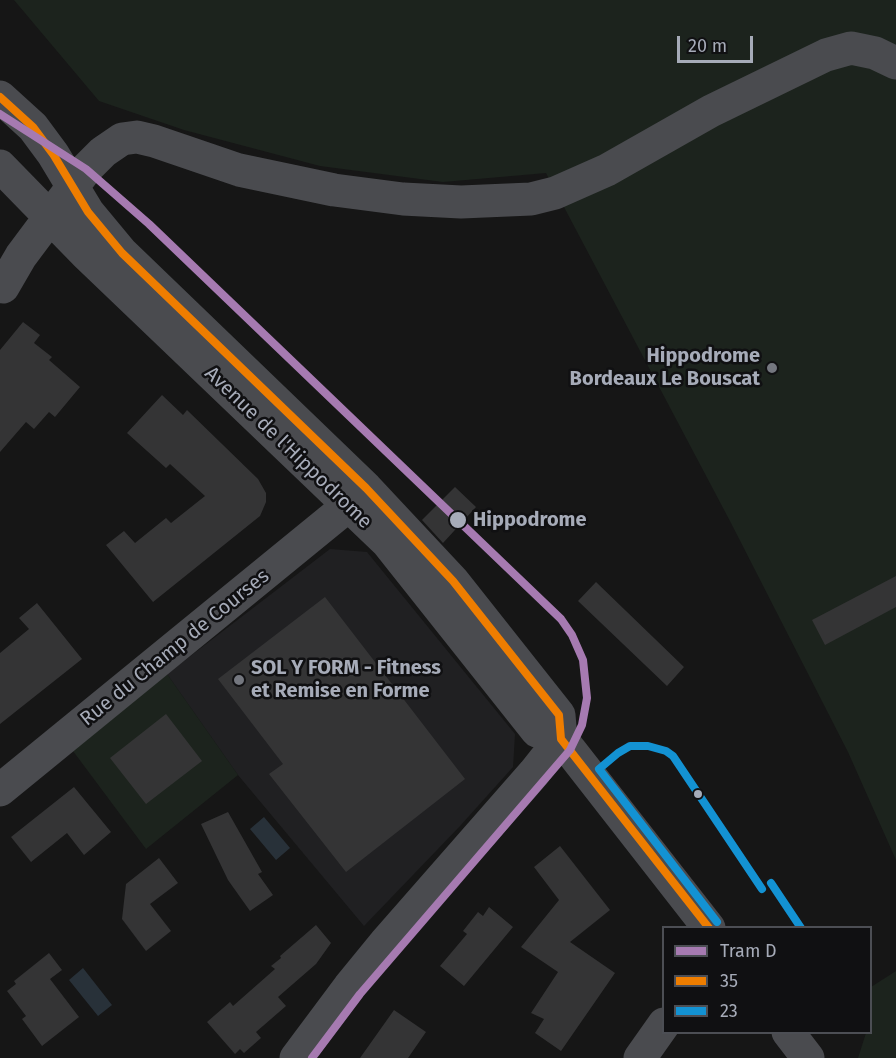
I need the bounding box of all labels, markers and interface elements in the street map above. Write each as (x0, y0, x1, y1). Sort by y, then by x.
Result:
scale bar (680, 24, 756, 62)
text: 20 m (688, 35, 727, 57)
place label: Hippodrome Bordeaux Le Bouscat (570, 344, 760, 391)
marker: Hippodrome Bordeaux Le Bouscat (765, 361, 779, 375)
street label: Avenue de l'Hippodrome (199, 362, 377, 534)
place label: Hippodrome (473, 508, 587, 532)
marker: Hippodrome (448, 510, 468, 530)
street label: Rue du Champ de Courses (76, 564, 274, 732)
place label: SOL Y FORM - Fitness et Remise en Forme (251, 656, 441, 703)
marker: SOL Y FORM - Fitness et Remise en Forme (232, 673, 246, 687)
unlabelled marker (692, 788, 704, 800)
legend (662, 926, 872, 1034)
text: Tram D (720, 940, 777, 962)
text: 35 (720, 970, 738, 992)
text: 23 (720, 1000, 738, 1022)

